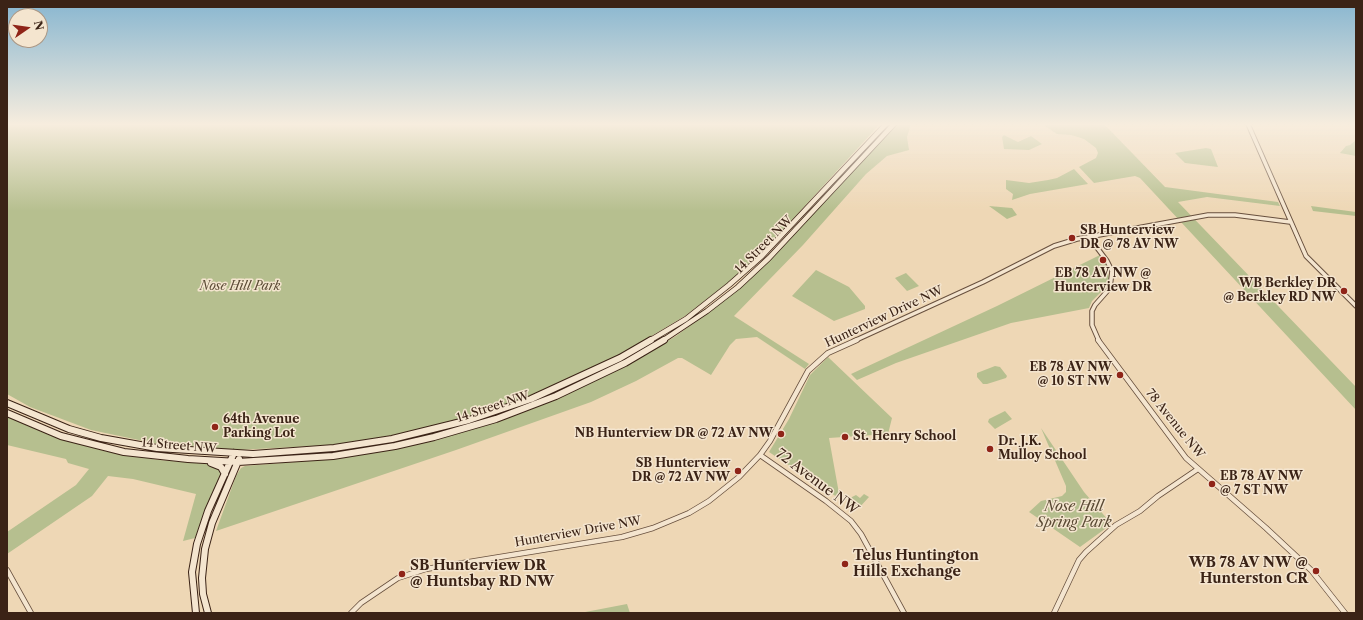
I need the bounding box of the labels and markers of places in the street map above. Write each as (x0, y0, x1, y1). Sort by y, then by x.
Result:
place label: SB Hunterview DR @ 78 AV NW (1080, 224, 1178, 252)
marker: SB Hunterview DR @ 78 AV NW (1067, 233, 1077, 243)
marker: EB 78 AV NW @ Hunterview DR (1098, 255, 1108, 265)
place label: EB 78 AV NW @ Hunterview DR (1054, 267, 1152, 295)
place label: WB Berkley DR @ Berkley RD NW (1223, 277, 1336, 305)
marker: WB Berkley DR @ Berkley RD NW (1339, 286, 1349, 296)
place label: EB 78 AV NW @ 10 ST NW (1029, 361, 1112, 389)
marker: EB 78 AV NW @ 10 ST NW (1115, 370, 1125, 380)
place label: 64th Avenue Parking Lot (223, 413, 299, 441)
marker: 64th Avenue Parking Lot (210, 422, 220, 432)
place label: NB Hunterview DR @ 72 AV NW (575, 427, 773, 441)
marker: NB Hunterview DR @ 72 AV NW (776, 429, 786, 439)
place label: St. Henry School (853, 430, 956, 444)
marker: St. Henry School (840, 432, 850, 442)
place label: Dr. J.K. Mulloy School (998, 435, 1087, 463)
marker: Dr. J.K. Mulloy School (985, 444, 995, 454)
place label: SB Hunterview DR @ 72 AV NW (632, 457, 730, 485)
marker: SB Hunterview DR @ 72 AV NW (733, 466, 743, 476)
place label: EB 78 AV NW @ 7 ST NW (1220, 470, 1303, 498)
marker: EB 78 AV NW @ 7 ST NW (1207, 479, 1217, 489)
place label: Telus Huntington Hills Exchange (853, 548, 979, 580)
place label: WB 78 AV NW @ Hunterston CR (1189, 555, 1308, 588)
place label: SB Hunterview DR @ Huntsbay RD NW (410, 558, 554, 590)
marker: Telus Huntington Hills Exchange (840, 559, 850, 569)
marker: WB 78 AV NW @ Hunterston CR (1311, 566, 1321, 576)
marker: SB Hunterview DR @ Huntsbay RD NW (397, 569, 407, 579)

